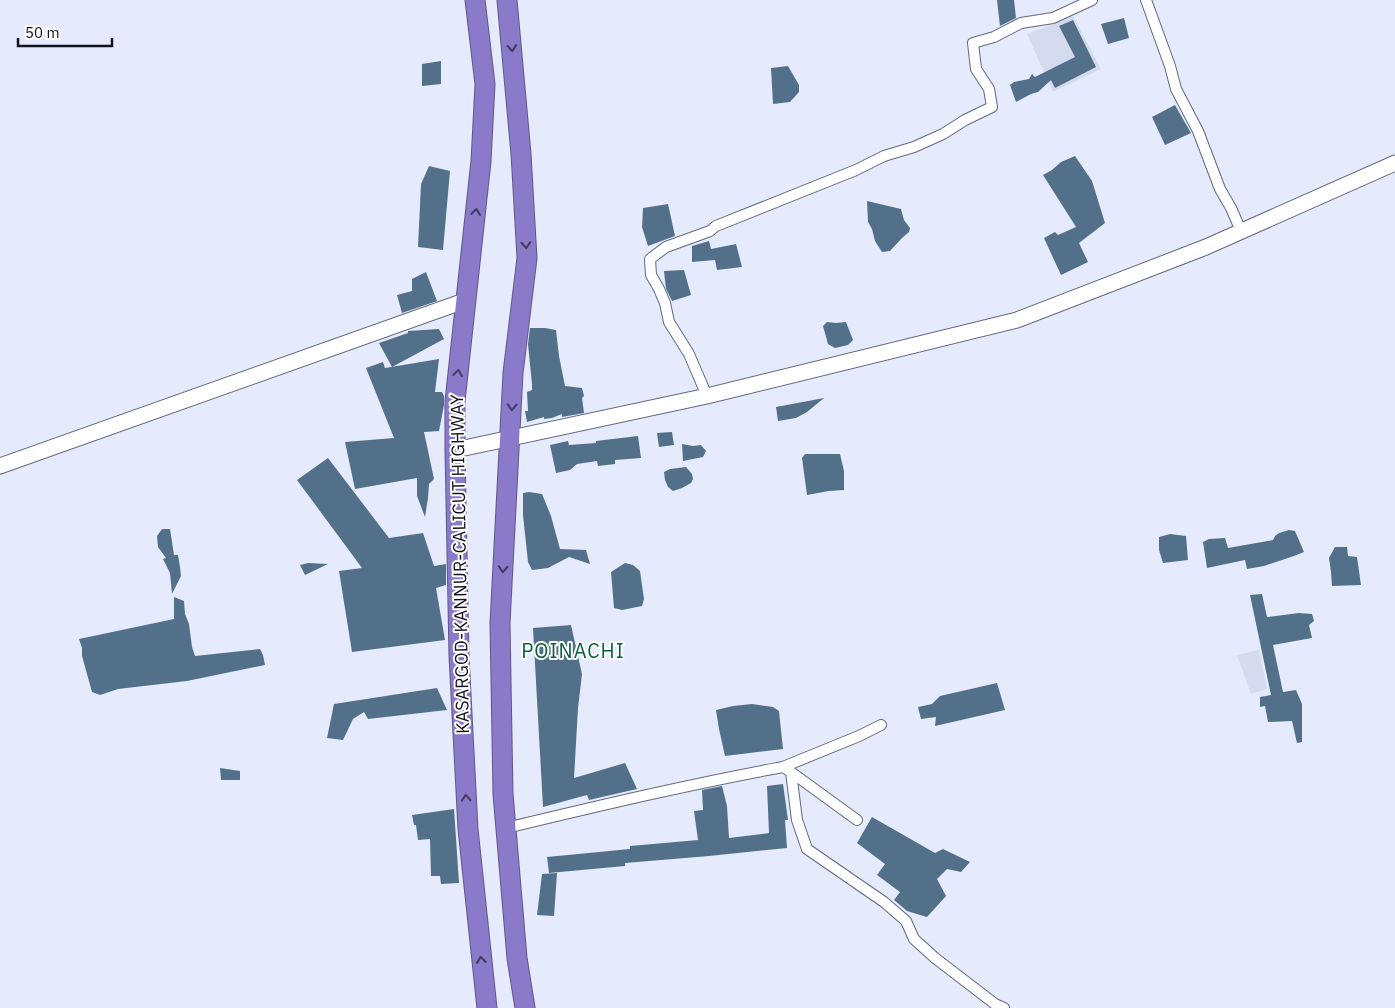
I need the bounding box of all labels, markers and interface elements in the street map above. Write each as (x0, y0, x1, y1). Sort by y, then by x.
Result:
scale bar (18, 15, 111, 47)
text: 50 m (25, 23, 60, 42)
one-way arrow (506, 45, 517, 53)
one-way arrow (470, 207, 481, 215)
one-way arrow (521, 242, 532, 250)
one-way arrow (452, 369, 463, 377)
street label: KASARGOD-KANNUR-CALICUT HIGHWAY (445, 394, 474, 734)
one-way arrow (506, 403, 517, 411)
one-way arrow (498, 566, 509, 574)
district label: POINACHI (521, 637, 625, 664)
one-way arrow (461, 794, 472, 802)
one-way arrow (476, 955, 487, 963)

